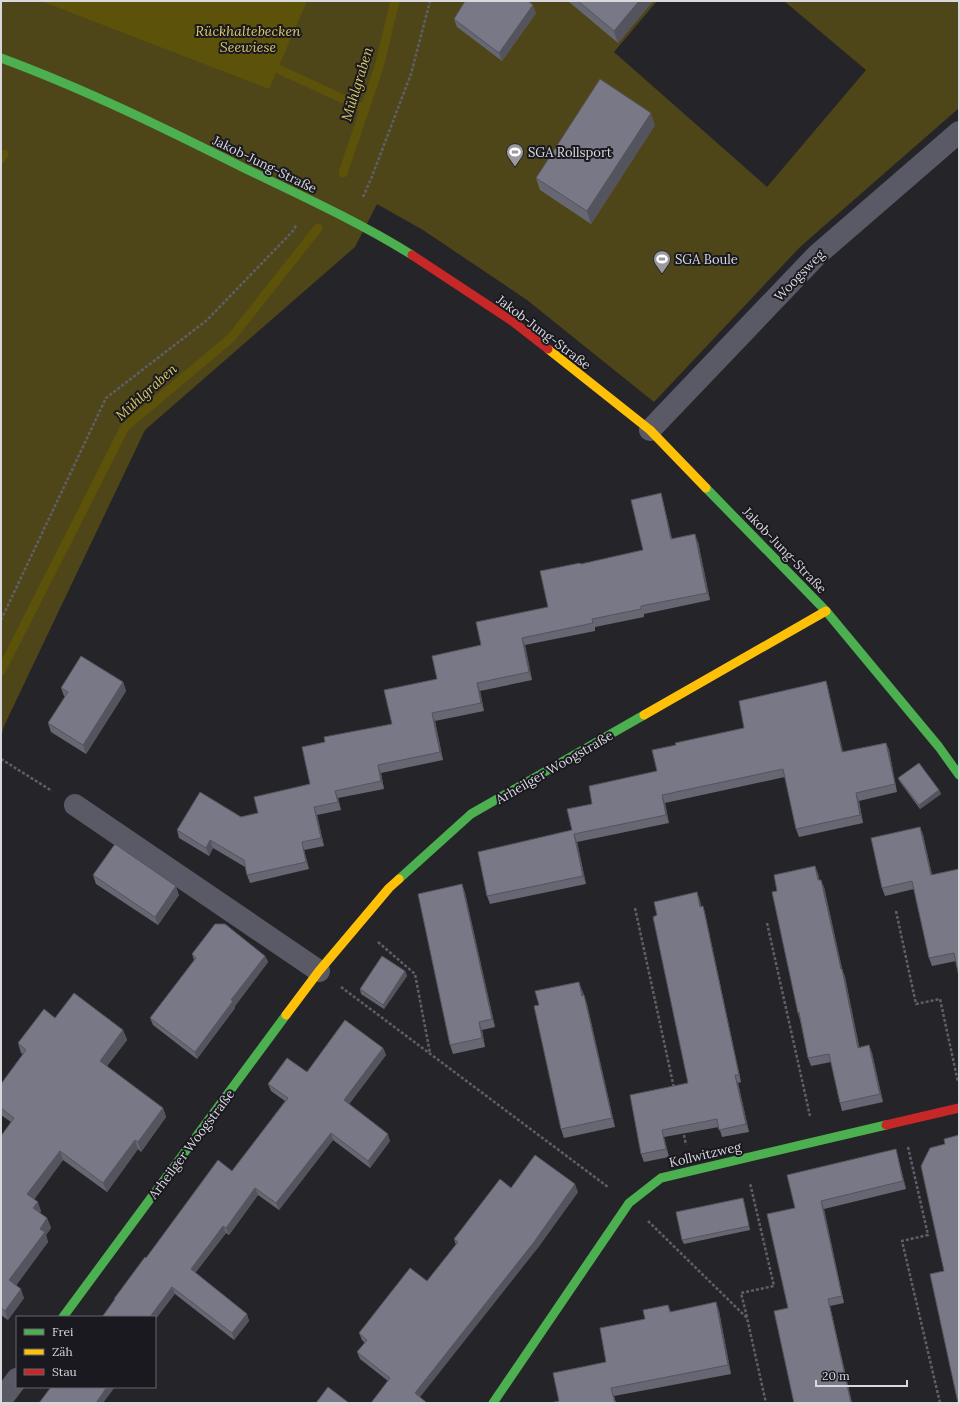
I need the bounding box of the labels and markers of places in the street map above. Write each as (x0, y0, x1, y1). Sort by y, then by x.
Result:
sports icon: SGA Rollsport (505, 142, 525, 167)
place label: SGA Rollsport (528, 144, 612, 161)
sports icon: SGA Boule (652, 249, 672, 274)
place label: SGA Boule (675, 251, 738, 268)

